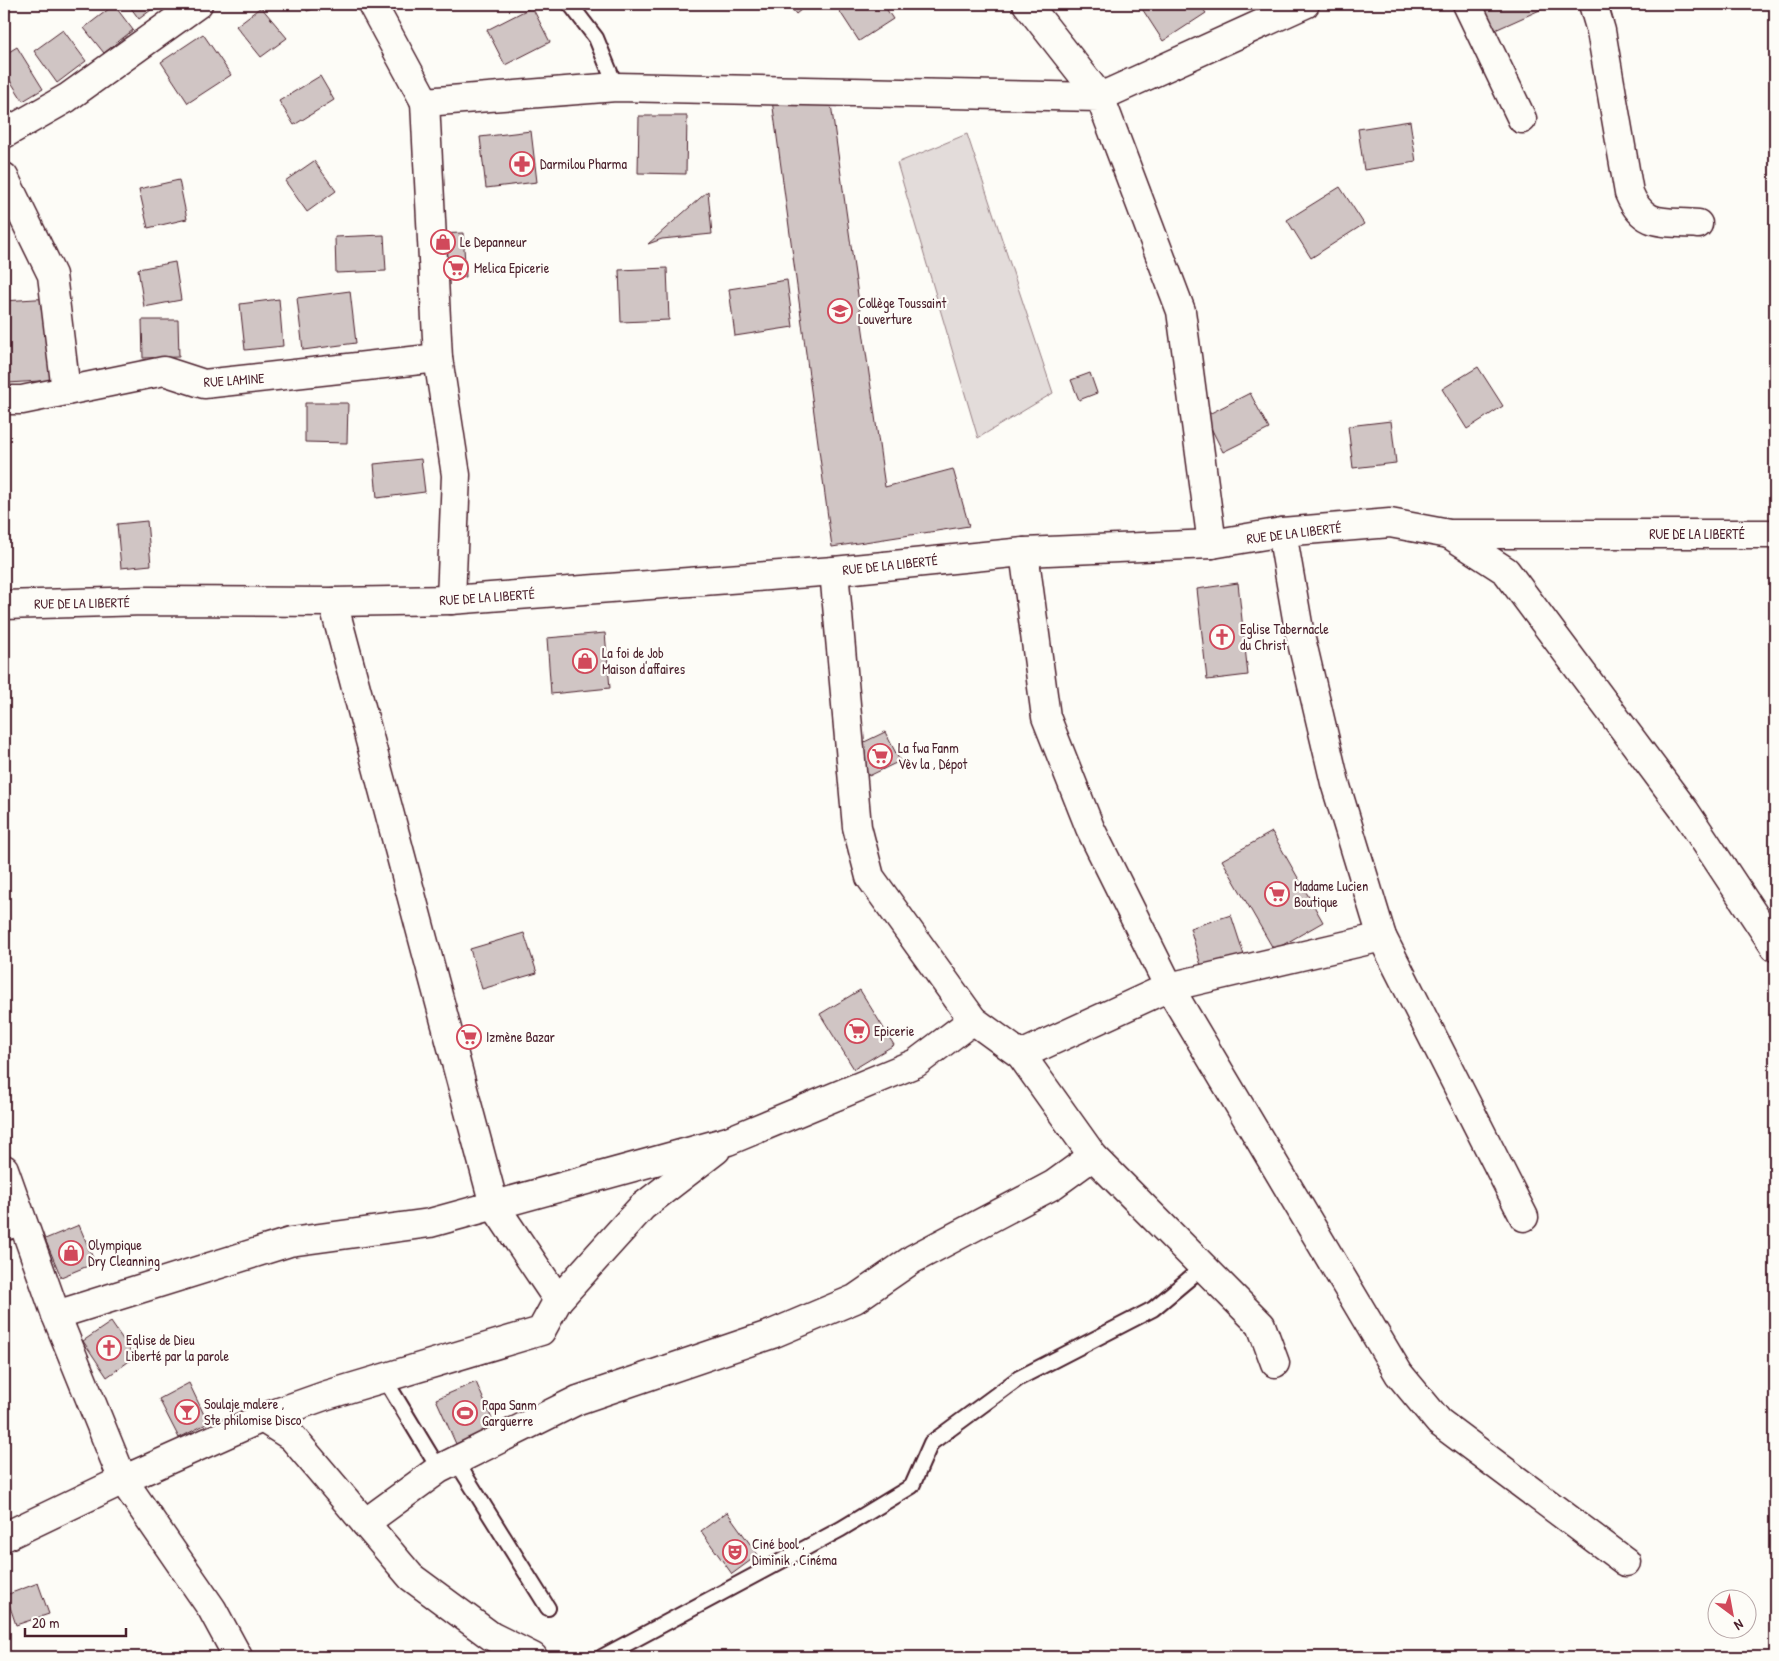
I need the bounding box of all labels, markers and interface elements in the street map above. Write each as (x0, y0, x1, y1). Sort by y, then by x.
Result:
pharmacy icon: Darmilou Pharma (509, 151, 535, 177)
place label: Darmilou Pharma (540, 154, 627, 173)
shop icon: Le Depanneur (430, 229, 456, 255)
place label: Le Depanneur (460, 232, 528, 252)
supermarket icon: Melica Epicerie (443, 255, 469, 281)
place label: Melica Epicerie (474, 258, 550, 278)
place label: Collège Toussaint Louverture (858, 293, 946, 328)
school or university icon: Collège Toussaint Louverture (827, 298, 853, 324)
street label: RUE LAMINE (203, 368, 265, 391)
street label: RUE DE LA LIBERTÉ (1245, 517, 1343, 548)
street label: RUE DE LA LIBERTÉ (1649, 524, 1745, 543)
street label: RUE DE LA LIBERTÉ (841, 550, 939, 579)
street label: RUE DE LA LIBERTÉ (439, 584, 535, 609)
street label: RUE DE LA LIBERTÉ (34, 592, 130, 613)
place label: Eglise Tabernacle du Christ (1240, 619, 1329, 654)
church icon: Eglise Tabernacle du Christ (1209, 624, 1235, 650)
place label: La foi de Job Maison d'affaires (602, 643, 685, 678)
shop icon: La foi de Job Maison d'affaires (572, 648, 598, 674)
place label: La fwa Fanm Vèv la , Dépot (898, 738, 968, 774)
supermarket icon: La fwa Fanm Vèv la , Dépot (867, 743, 893, 769)
place label: Madame Lucien Boutique (1294, 876, 1368, 912)
supermarket icon: Madame Lucien Boutique (1264, 881, 1290, 907)
supermarket icon: Epicerie (844, 1018, 870, 1044)
place label: Epicerie (874, 1021, 915, 1041)
supermarket icon: Izmène Bazar (456, 1024, 482, 1050)
place label: Izmène Bazar (486, 1027, 556, 1046)
place label: Olympique Dry Cleanning (88, 1235, 160, 1271)
shop icon: Olympique Dry Cleanning (58, 1240, 84, 1266)
place label: Eglise de Dieu Liberté par la parole (126, 1330, 229, 1366)
church icon: Eglise de Dieu Liberté par la parole (96, 1335, 122, 1361)
place label: Soulaje malere , Ste philomise Disco (204, 1394, 302, 1430)
place label: Papa Sanm Garguerre (482, 1395, 537, 1431)
bar icon: Soulaje malere , Ste philomise Disco (174, 1399, 200, 1425)
sports icon: Papa Sanm Garguerre (452, 1400, 478, 1426)
place label: Ciné bool , Diminik , Cinéma (752, 1534, 837, 1569)
theatre icon: Ciné bool , Diminik , Cinéma (722, 1539, 748, 1565)
north arrow (1706, 1588, 1756, 1638)
scale bar (25, 1606, 126, 1638)
text: 20 m (32, 1612, 59, 1633)
text: N (1730, 1615, 1747, 1636)

